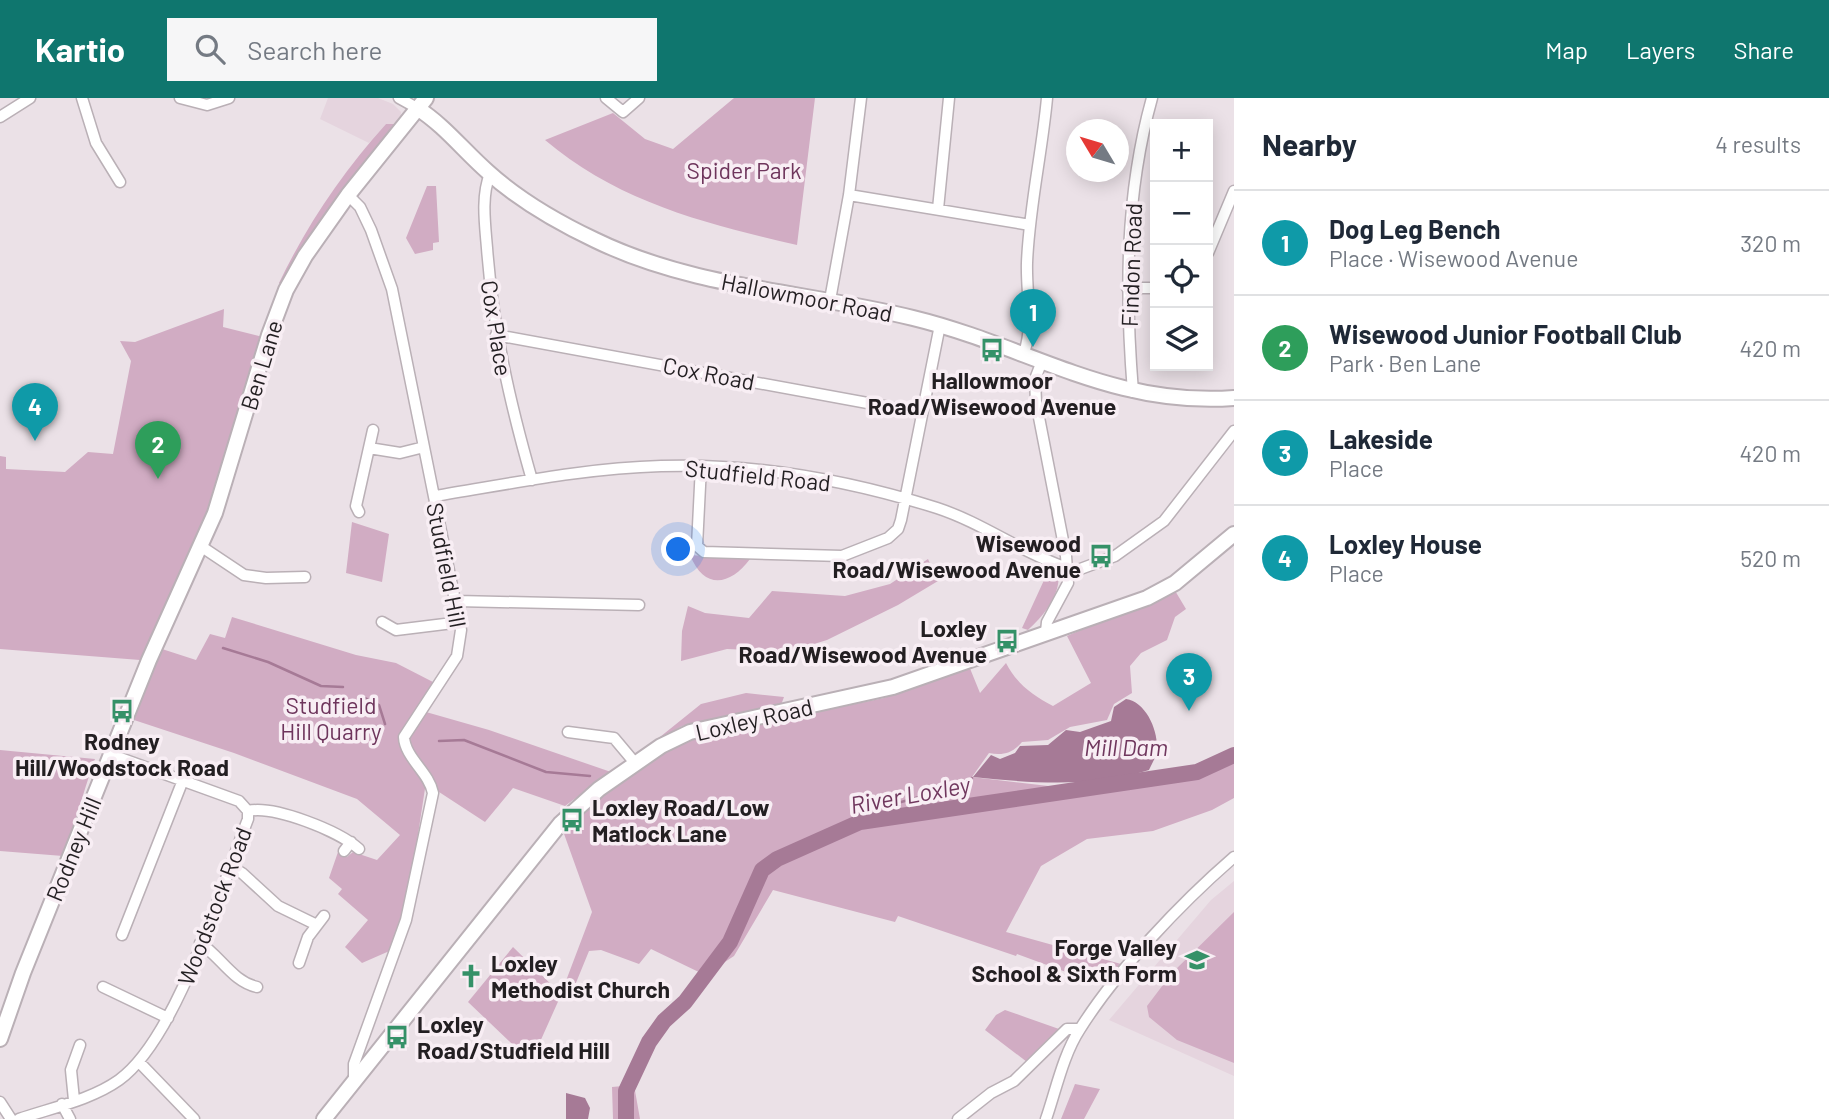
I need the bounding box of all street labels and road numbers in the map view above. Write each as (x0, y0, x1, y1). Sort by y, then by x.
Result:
street label: Findon Road (1115, 202, 1147, 328)
street label: Hallowmoor Road (719, 267, 895, 327)
street label: Cox Place (476, 278, 518, 378)
street label: Ben Lane (234, 316, 288, 414)
street label: Cox Road (661, 350, 757, 396)
street label: Studfield Road (684, 453, 832, 497)
street label: Studfield Hill (421, 500, 473, 630)
street label: Loxley Road (693, 692, 815, 746)
street label: Rodney Hill (39, 793, 107, 905)
street label: Woodstock Road (171, 823, 257, 989)

